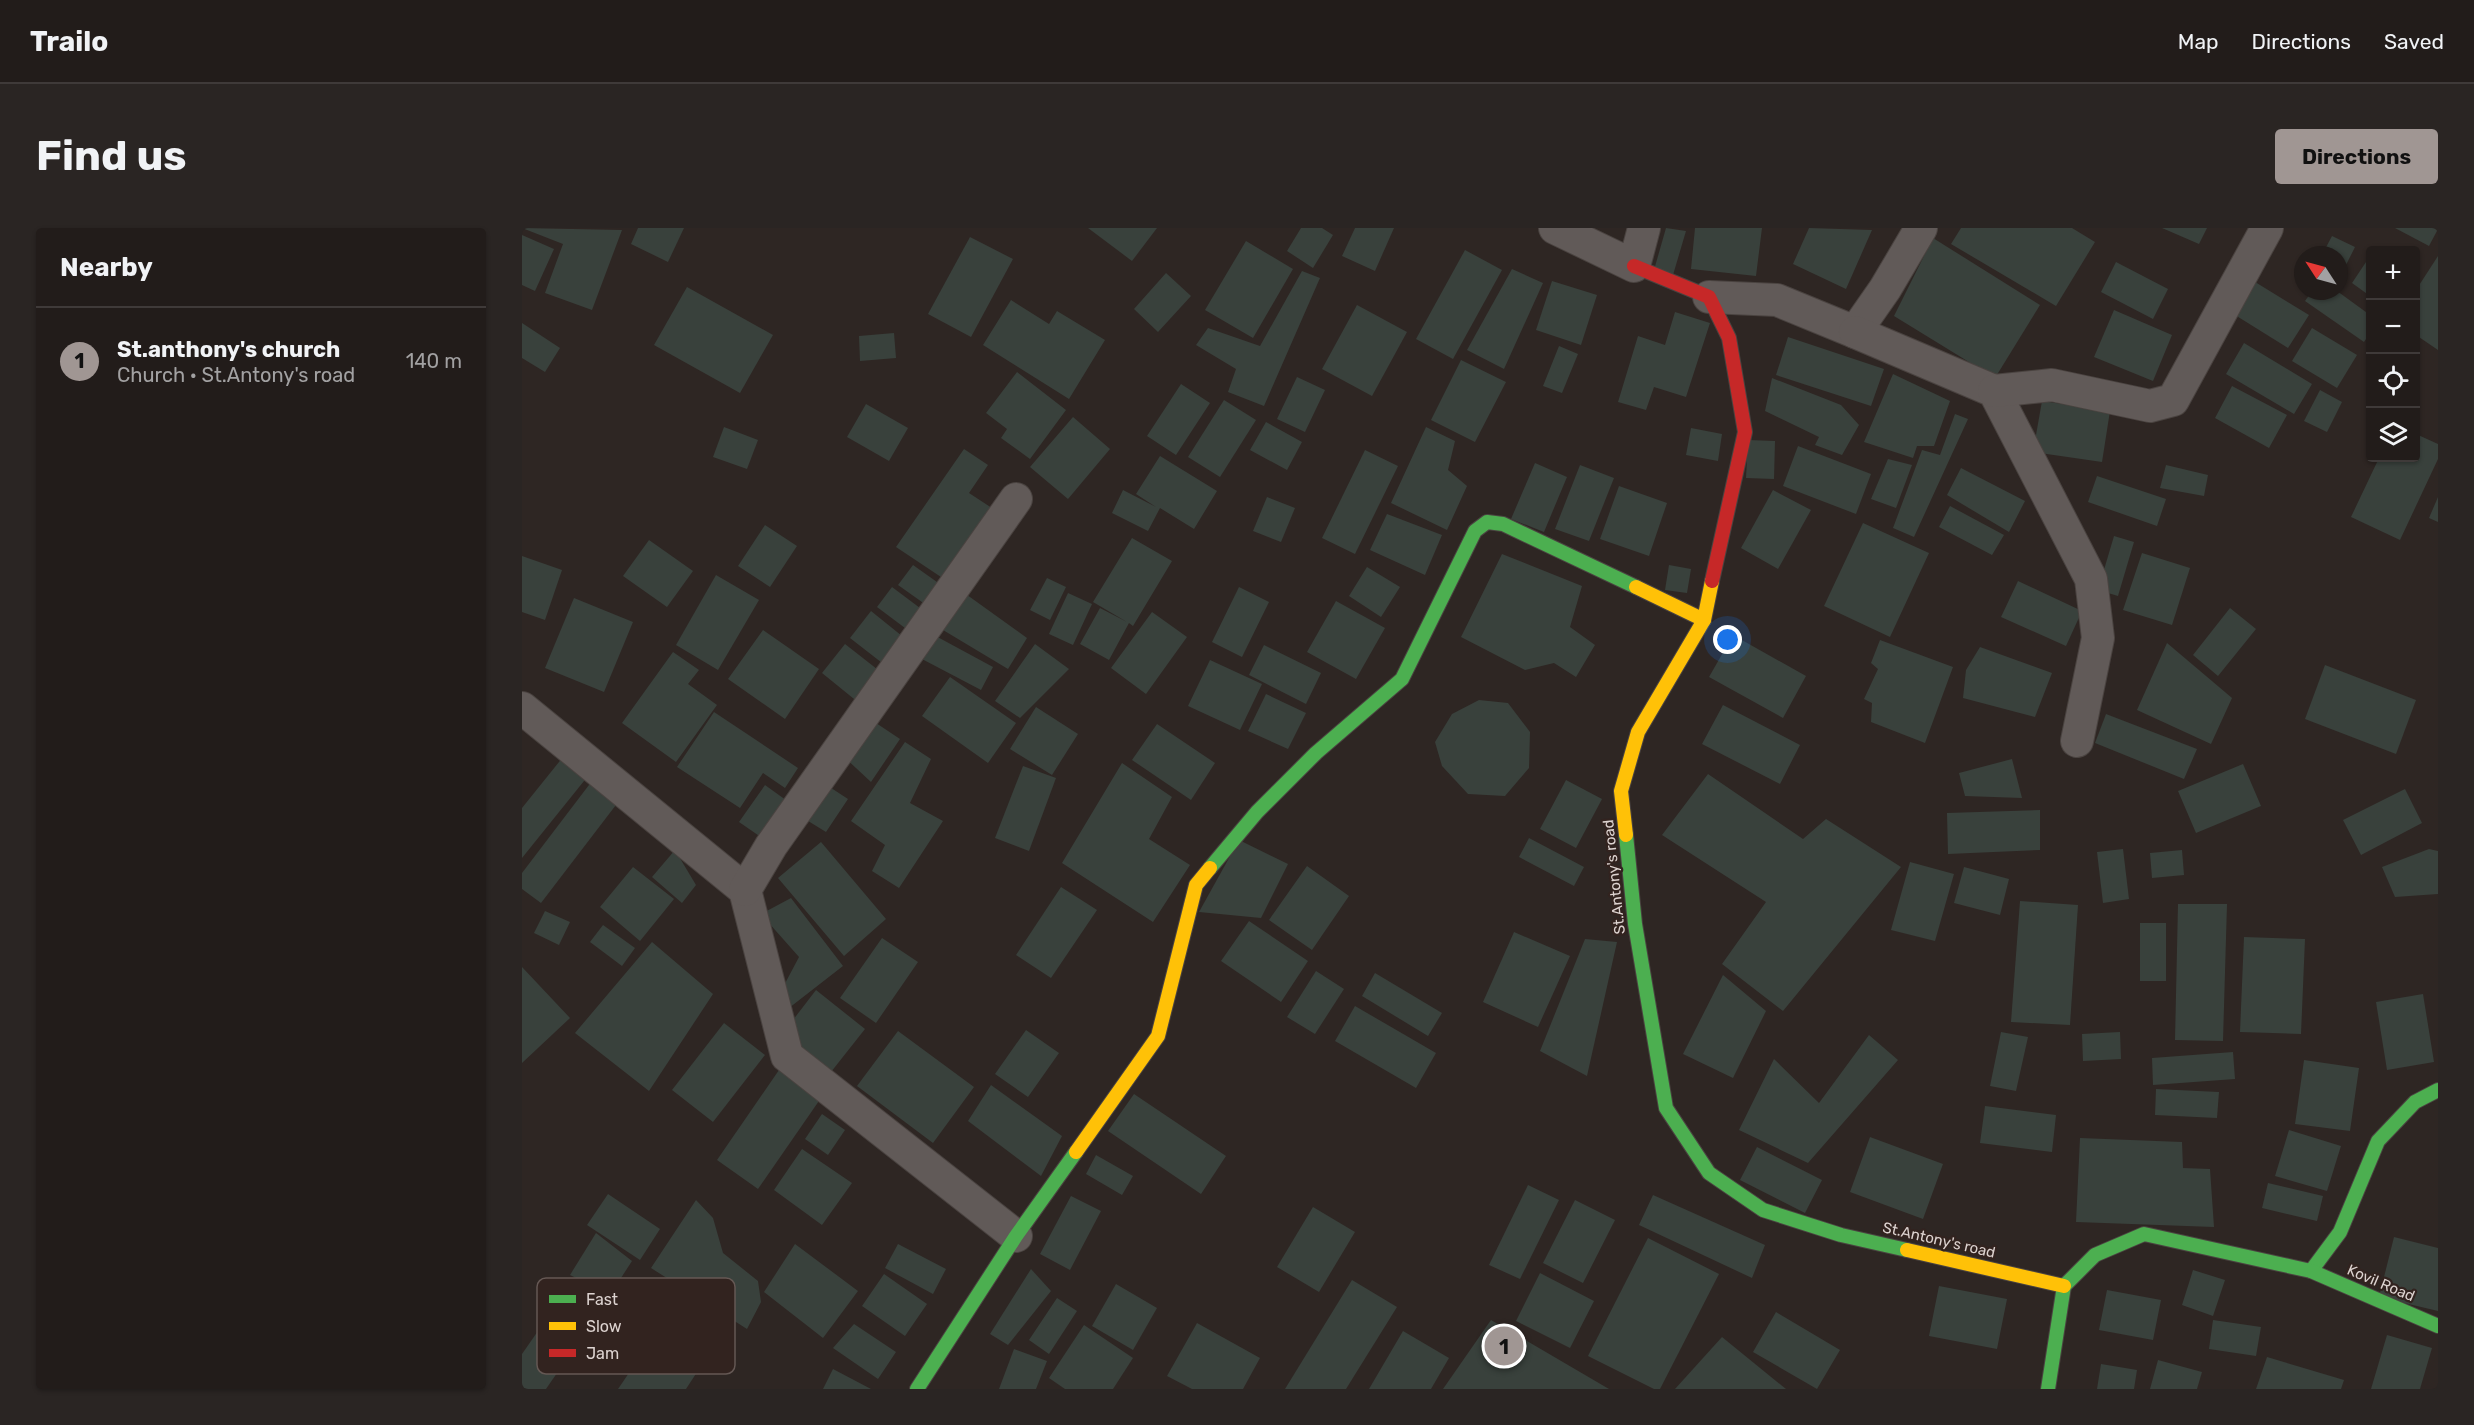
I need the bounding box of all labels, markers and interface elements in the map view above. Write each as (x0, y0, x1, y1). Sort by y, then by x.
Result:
text: Trailo (30, 25, 108, 58)
text: Map (2178, 29, 2219, 54)
text: Directions (2252, 29, 2351, 54)
text: Saved (2384, 29, 2444, 54)
button: Directions (2275, 129, 2438, 184)
text: Find us (36, 131, 187, 181)
north arrow (2294, 246, 2348, 300)
map controls (2366, 246, 2420, 462)
button: + (2366, 246, 2420, 300)
text: Nearby (60, 252, 153, 283)
button: − (2366, 300, 2420, 354)
text: St.anthony's church (117, 336, 340, 363)
text: 1 (75, 349, 84, 373)
text: 140 m (406, 349, 462, 373)
button: locate (2366, 354, 2420, 408)
text: Church · St.Antony's road (117, 363, 355, 387)
button: layers (2366, 408, 2420, 462)
your location (1713, 625, 1742, 654)
street label: St.Antony's road (1599, 819, 1629, 935)
street label: St.Antony's road (1881, 1218, 1997, 1262)
street label: Kovil Road (2344, 1261, 2418, 1305)
legend (537, 1278, 735, 1374)
text: Fast (586, 1290, 618, 1309)
text: Slow (586, 1317, 622, 1336)
pin: 1 (1484, 1324, 1524, 1368)
text: Jam (586, 1344, 619, 1363)

